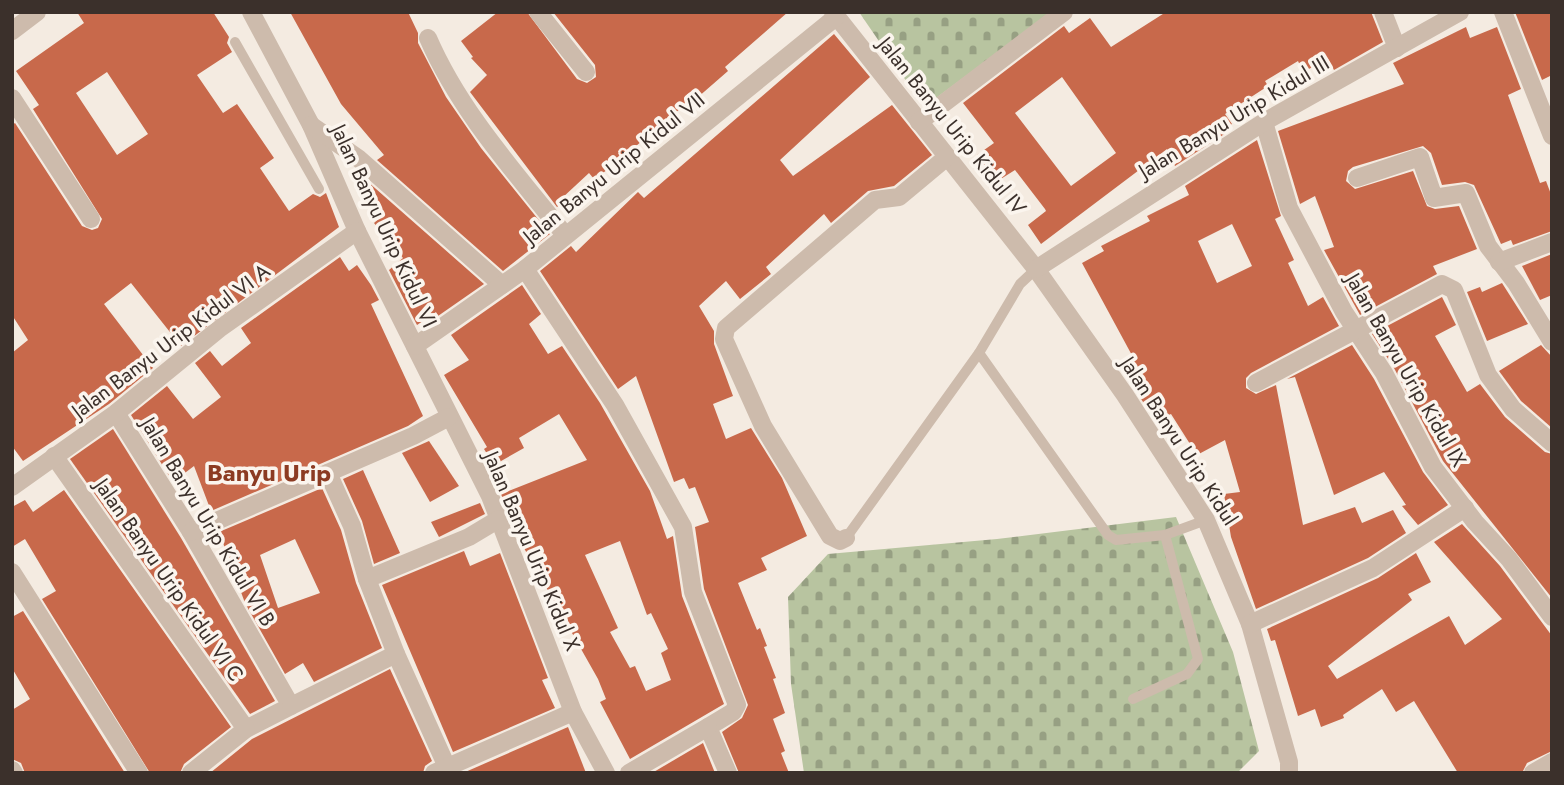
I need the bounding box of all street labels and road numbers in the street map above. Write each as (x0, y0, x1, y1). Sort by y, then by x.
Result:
street label: Jalan Banyu Urip Kidul IV (869, 28, 1033, 222)
street label: Jalan Banyu Urip Kidul III (1130, 48, 1335, 187)
street label: Jalan Banyu Urip Kidul VII (514, 85, 711, 253)
street label: Jalan Banyu Urip Kidul VI (322, 117, 444, 333)
street label: Jalan Banyu Urip Kidul VI A (63, 256, 277, 427)
street label: Jalan Banyu Urip Kidul IX (1337, 265, 1474, 473)
street label: Jalan Banyu Urip Kidul (1111, 348, 1245, 531)
street label: Jalan Banyu Urip Kidul VI B (132, 409, 282, 632)
street label: Jalan Banyu Urip Kidul X (475, 444, 588, 656)
street label: Jalan Banyu Urip Kidul VI C (86, 470, 251, 688)

